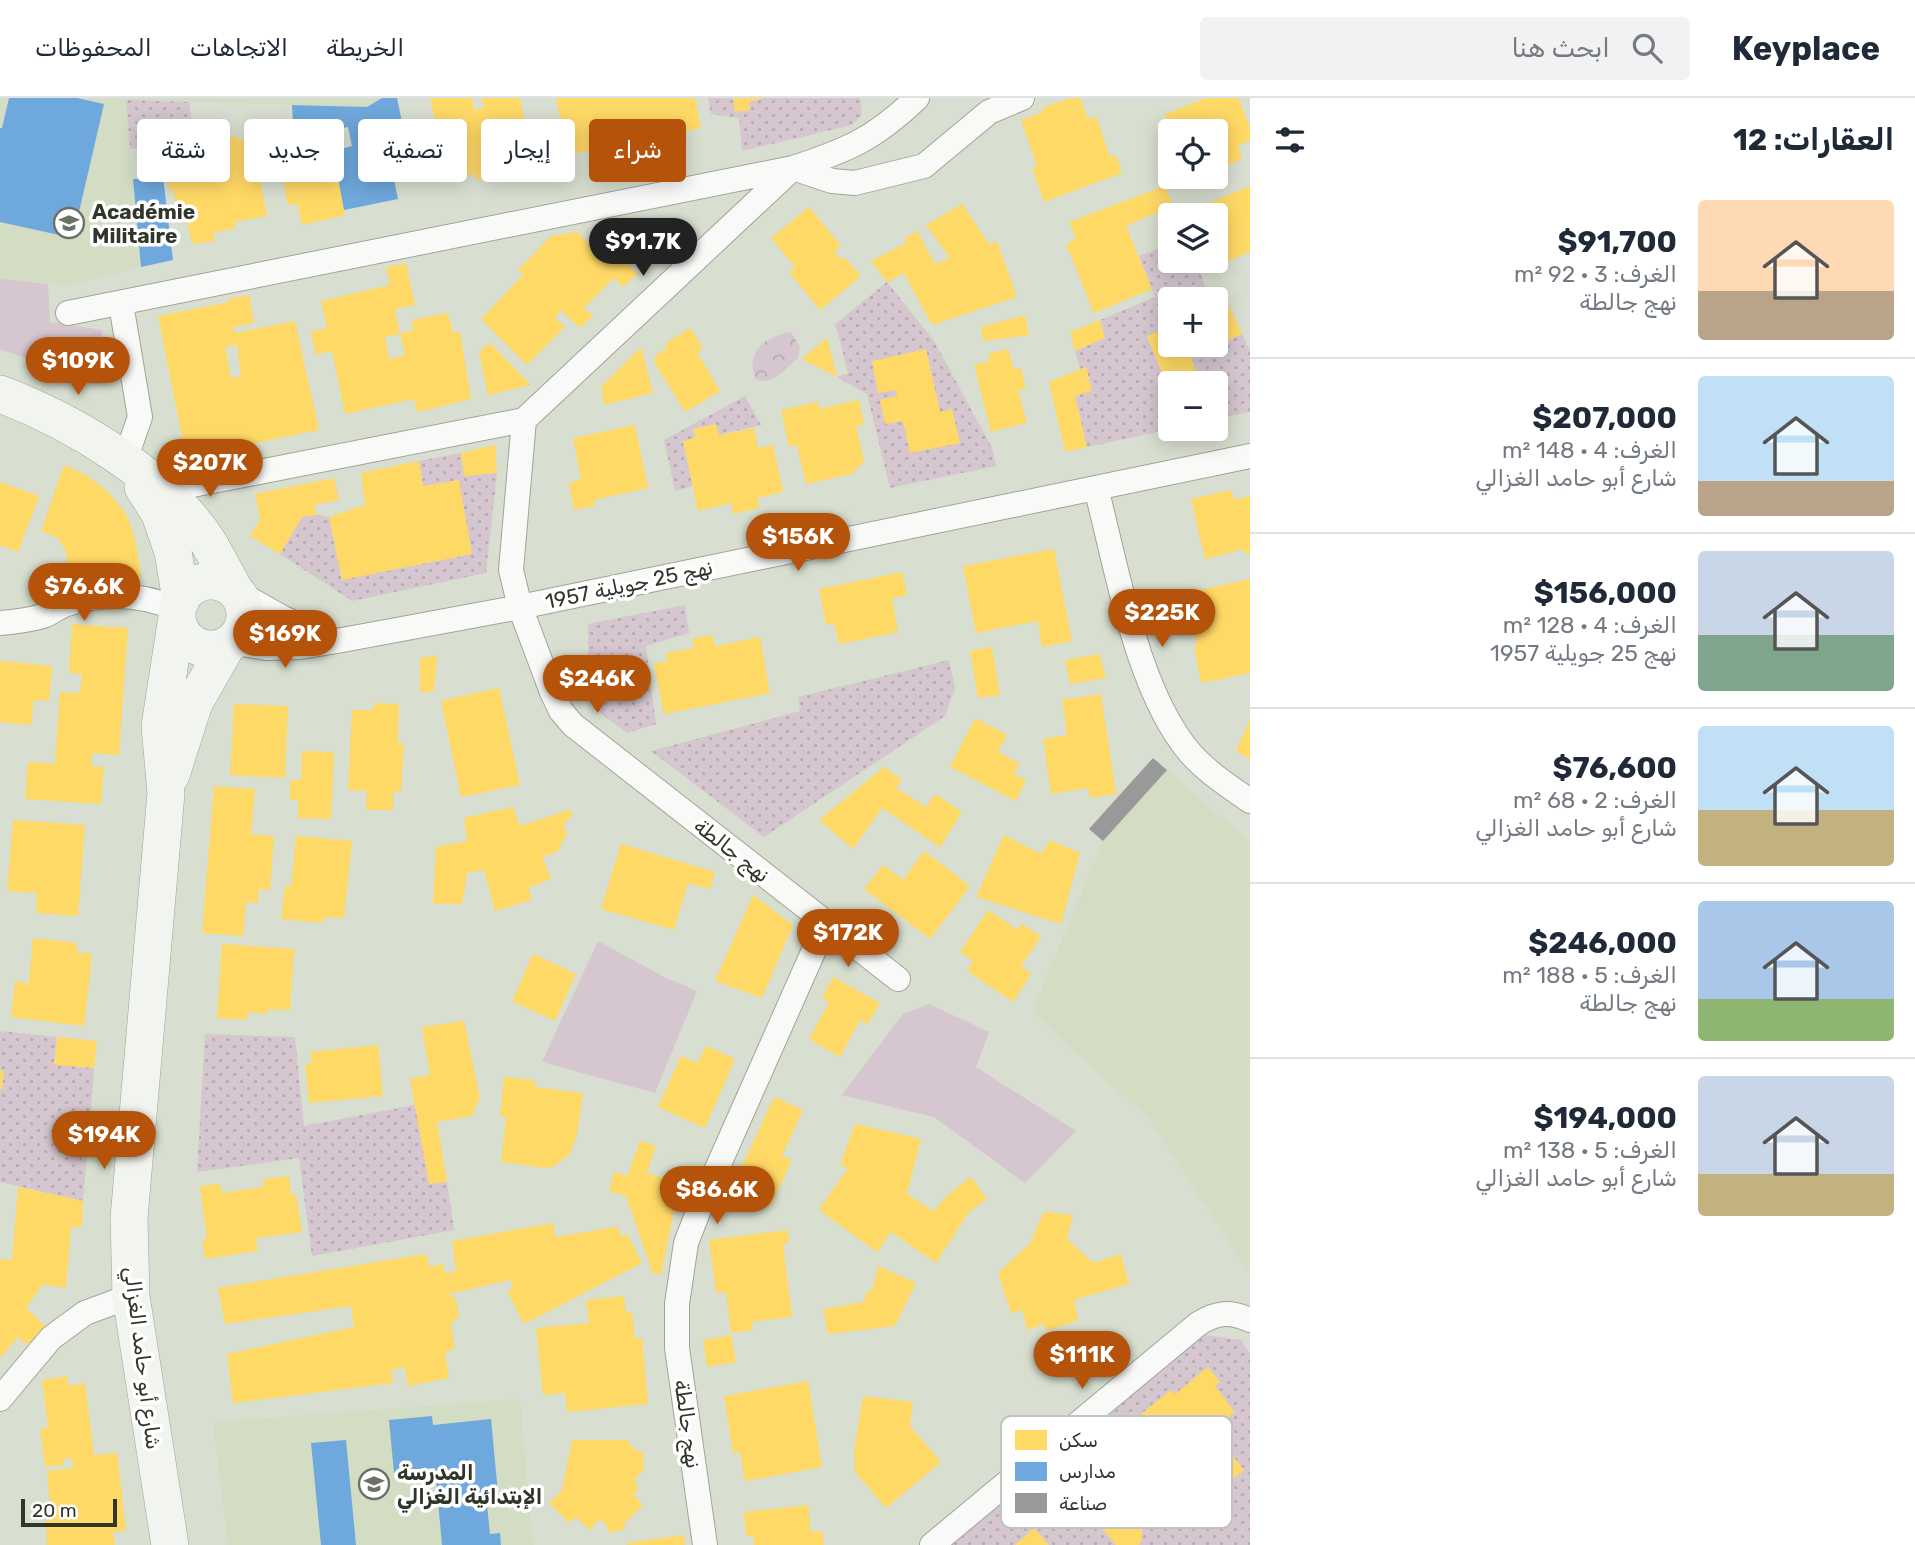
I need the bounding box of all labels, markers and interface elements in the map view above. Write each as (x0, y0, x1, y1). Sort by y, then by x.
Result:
search box (1200, 17, 1690, 80)
icon: search (1628, 29, 1666, 67)
text: Keyplace (1732, 29, 1880, 68)
text: ابحث هنا (1512, 33, 1610, 64)
text: المحفوظات (35, 34, 152, 62)
text: الاتجاهات (190, 34, 288, 62)
text: الخريطة (326, 34, 404, 62)
chip: شقة (137, 119, 230, 182)
chip: جديد (244, 119, 344, 182)
chip: تصفية (358, 119, 467, 182)
chip: إيجار (481, 119, 575, 182)
chip: شراء (589, 119, 686, 182)
map controls (1158, 119, 1228, 441)
button: locate (1158, 119, 1228, 189)
icon: filters (1271, 121, 1309, 159)
text: العقارات: 12 (1733, 122, 1894, 158)
place label: Académie Militaire (92, 199, 195, 248)
button: layers (1158, 203, 1228, 273)
school or university icon: Académie Militaire (52, 206, 86, 240)
pin: $91.7K (586, 218, 700, 278)
text: $91,700 (1557, 224, 1677, 260)
text: $91.7K (605, 227, 681, 255)
icon: home (1754, 228, 1838, 312)
text: الغرف: 3 · 92 m² (1514, 260, 1677, 288)
button: + (1158, 287, 1228, 357)
text: نهج جالطة (1579, 288, 1677, 316)
pin: $109K (29, 338, 127, 397)
text: $109K (42, 346, 114, 374)
button: − (1158, 371, 1228, 441)
text: $207,000 (1532, 400, 1677, 436)
icon: home (1754, 404, 1838, 488)
text: الغرف: 4 · 148 m² (1502, 436, 1677, 464)
pin: $207K (161, 440, 259, 499)
text: $207K (173, 448, 247, 476)
text: شارع أبو حامد الغزالي (1475, 464, 1677, 492)
pin: $156K (749, 514, 847, 573)
text: $156K (762, 522, 834, 550)
street label: نهج 25 جويلية 1957 (543, 554, 716, 616)
pin: $76.6K (27, 564, 141, 623)
text: $76.6K (44, 572, 124, 600)
text: $156,000 (1534, 575, 1677, 611)
icon: home (1754, 579, 1838, 663)
pin: $225K (1113, 589, 1211, 649)
text: $225K (1124, 598, 1200, 626)
pin: $169K (236, 610, 334, 670)
text: الغرف: 4 · 128 m² (1503, 611, 1677, 639)
text: $169K (249, 619, 321, 647)
text: نهج 25 جويلية 1957 (1490, 639, 1677, 667)
pin: $246K (548, 656, 646, 715)
text: $246K (559, 664, 635, 692)
text: $76,600 (1553, 750, 1677, 786)
icon: home (1754, 754, 1838, 838)
text: الغرف: 2 · 68 m² (1513, 786, 1677, 814)
street label: نهج جالطة (688, 813, 775, 889)
text: شارع أبو حامد الغزالي (1475, 814, 1677, 842)
pin: $172K (799, 910, 897, 969)
text: $172K (813, 918, 883, 946)
text: $246,000 (1528, 925, 1677, 961)
icon: home (1754, 929, 1838, 1013)
text: الغرف: 5 · 188 m² (1502, 961, 1677, 989)
text: نهج جالطة (1579, 989, 1677, 1017)
text: $194,000 (1533, 1100, 1677, 1136)
icon: home (1754, 1104, 1838, 1188)
pin: $194K (55, 1112, 153, 1171)
text: $194K (68, 1120, 140, 1148)
text: الغرف: 5 · 138 m² (1503, 1136, 1677, 1164)
text: شارع أبو حامد الغزالي (1475, 1164, 1677, 1192)
pin: $86.6K (660, 1166, 774, 1226)
text: $86.6K (676, 1175, 758, 1203)
street label: شارع أبو حامد الغزالي (115, 1265, 167, 1451)
pin: $111K (1033, 1332, 1131, 1391)
text: $111K (1050, 1340, 1114, 1368)
street label: نهج جالطة (667, 1378, 707, 1470)
legend (1001, 1416, 1232, 1528)
text: سكن (1059, 1429, 1098, 1452)
place label: المدرسة الإبتدائية الغزالي (397, 1460, 542, 1513)
text: مدارس (1059, 1460, 1116, 1483)
school or university icon: المدرسة الإبتدائية الغزالي (357, 1467, 391, 1501)
text: صناعة (1059, 1492, 1107, 1515)
scale bar (21, 1496, 117, 1528)
text: 20 m (32, 1499, 77, 1522)

